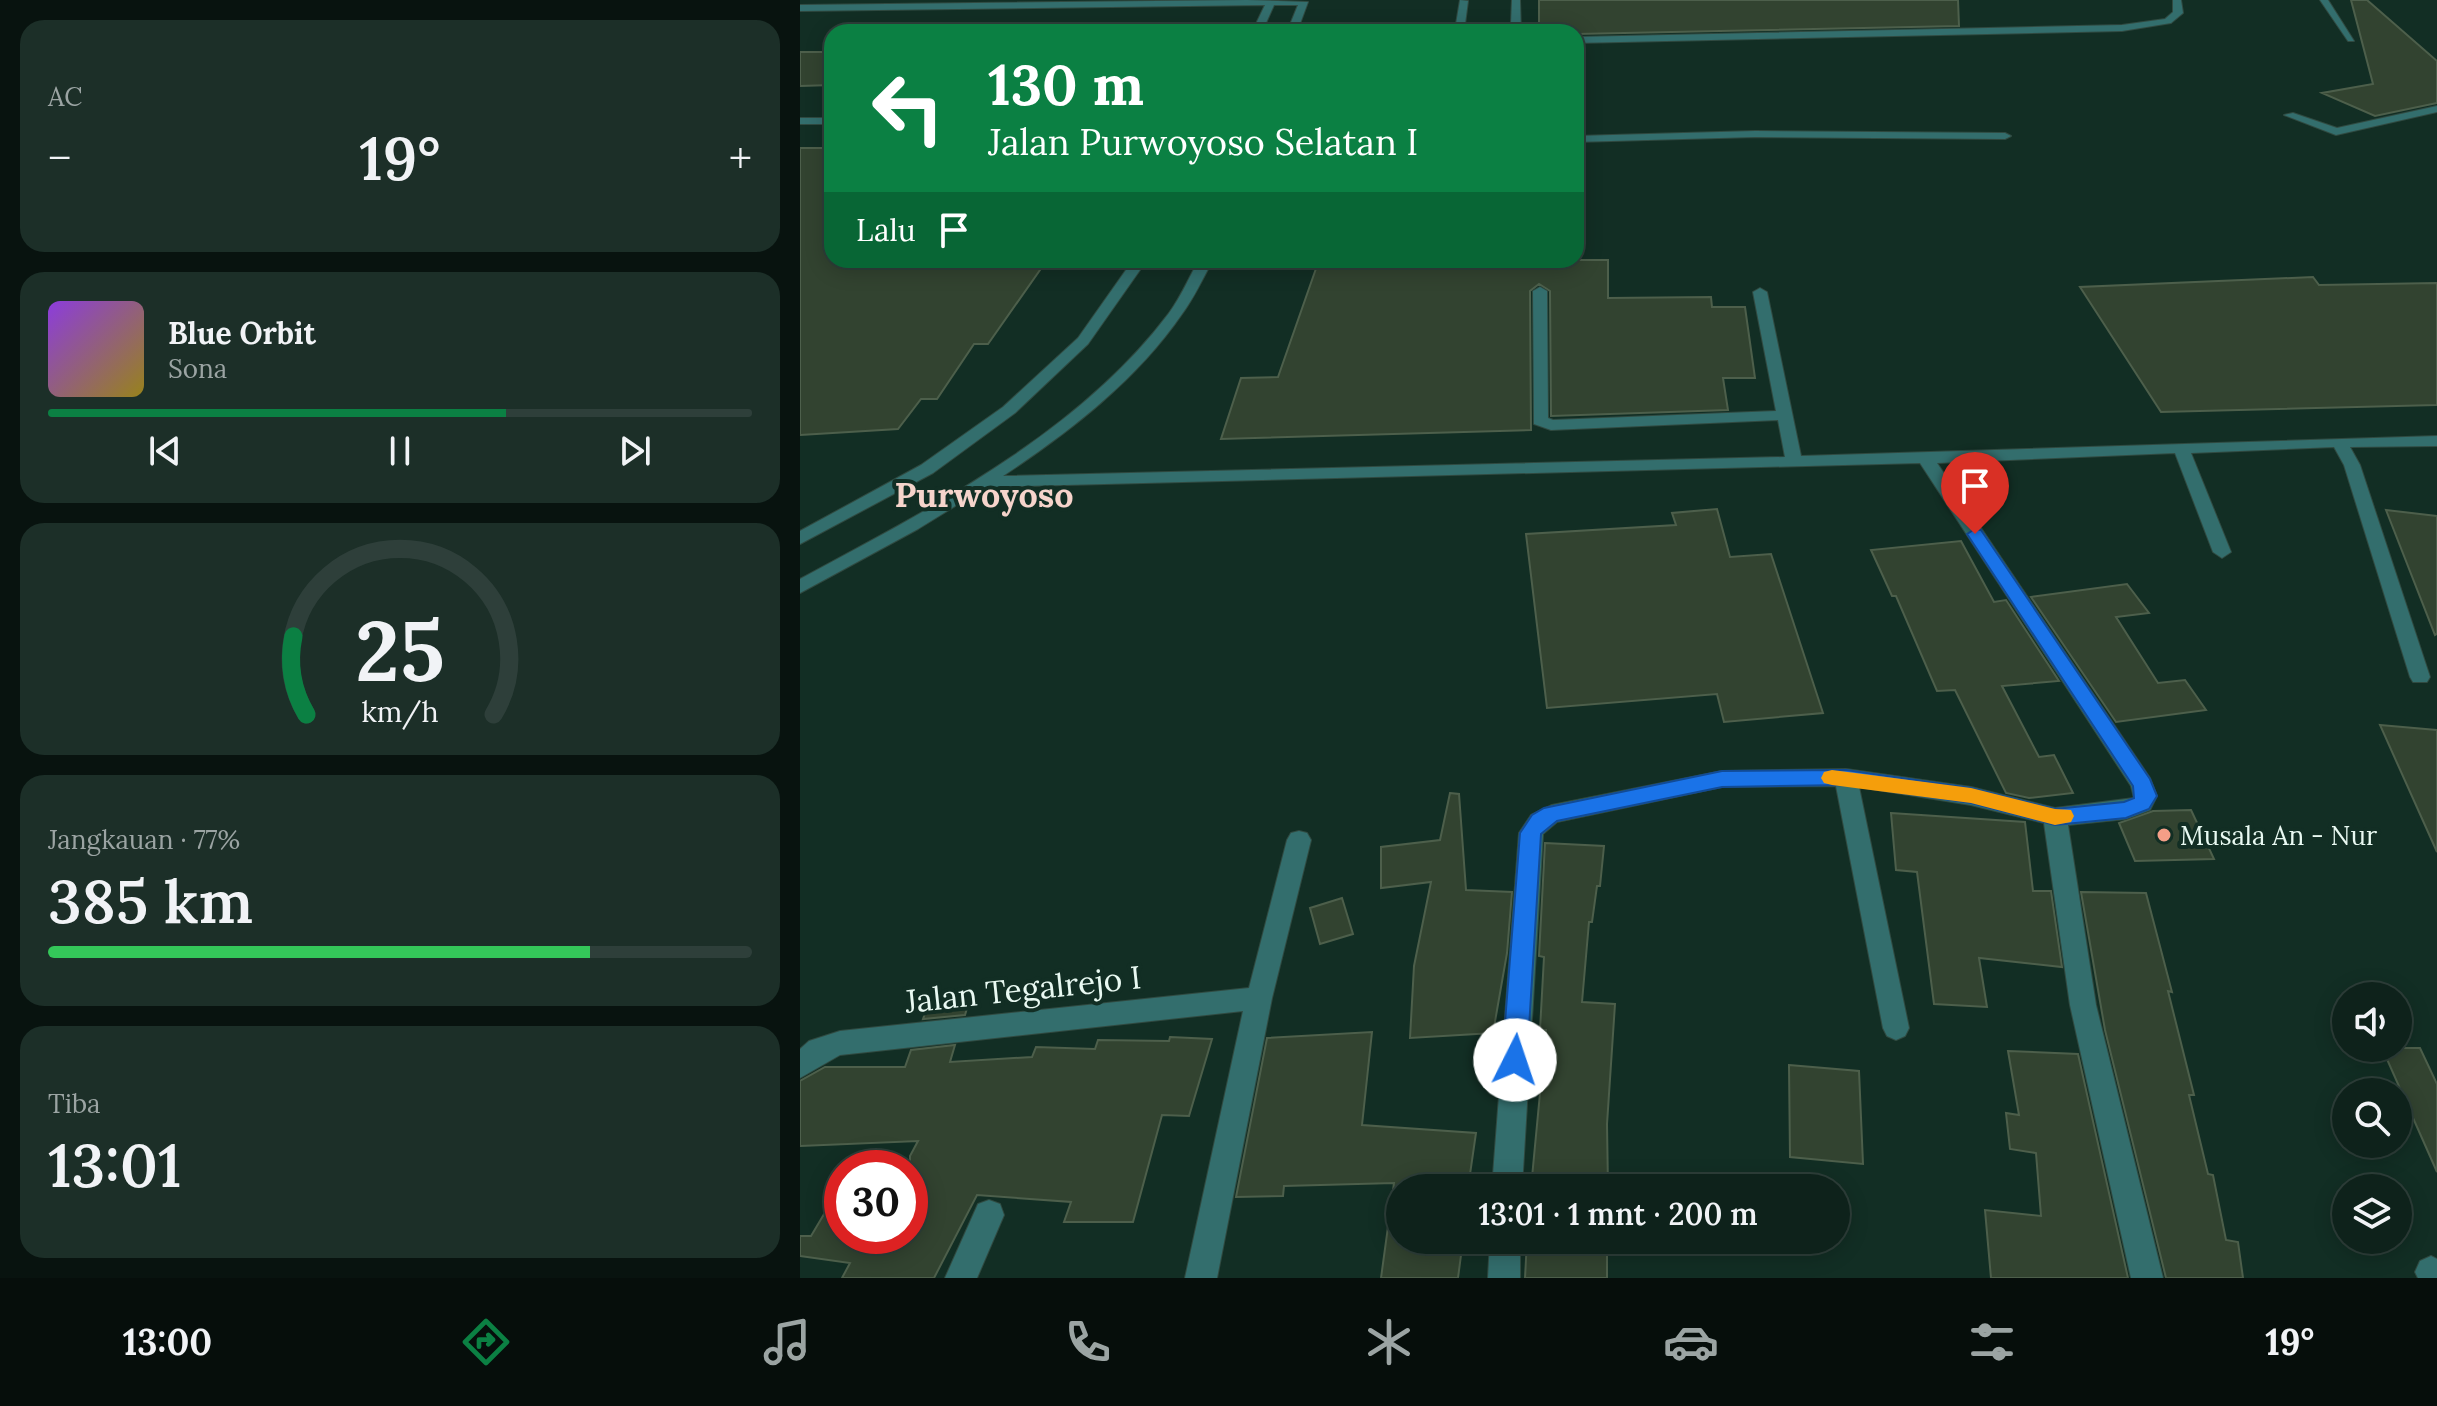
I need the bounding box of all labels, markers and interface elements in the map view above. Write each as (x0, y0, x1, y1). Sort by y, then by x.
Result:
text: 130 m (988, 49, 1144, 120)
icon: left (856, 56, 960, 160)
text: AC (48, 80, 82, 113)
text: Jalan Purwoyoso Selatan I (988, 119, 1418, 165)
text: 19° (359, 120, 441, 196)
text: − (48, 130, 71, 186)
text: + (729, 130, 752, 186)
icon: arrive (932, 208, 976, 252)
text: Lalu (856, 211, 916, 249)
text: Blue Orbit (168, 314, 316, 352)
text: Sona (168, 352, 227, 385)
icon: previous (143, 429, 187, 473)
icon: pause (378, 429, 422, 473)
icon: next (613, 429, 657, 473)
pin (1941, 452, 2009, 534)
icon: arrive (1953, 464, 1997, 508)
district label: Purwoyoso (894, 473, 1074, 517)
text: 25 (355, 597, 445, 704)
text: km/h (361, 693, 439, 730)
place label: Musala An - Nur (2180, 819, 2378, 852)
text: Jangkauan · 77% (48, 823, 240, 856)
marker: Musala An - Nur (2155, 826, 2173, 844)
text: 385 km (48, 863, 253, 939)
street label: Jalan Tegalrejo I (902, 956, 1143, 1022)
map controls (2332, 982, 2412, 1254)
button: sound (2332, 982, 2412, 1062)
position arrow (1473, 1018, 1557, 1102)
button: search (2332, 1078, 2412, 1158)
text: Tiba (48, 1087, 101, 1120)
text: 13:01 (48, 1127, 181, 1203)
speed limit sign: 30 (824, 1150, 928, 1254)
button: layers (2332, 1174, 2412, 1254)
text: 13:01 · 1 mnt · 200 m (1478, 1195, 1758, 1233)
icon: directions (458, 1314, 514, 1370)
icon: music (759, 1314, 815, 1370)
icon: phone (1060, 1314, 1116, 1370)
icon: climate (1361, 1314, 1417, 1370)
icon: car (1663, 1314, 1719, 1370)
icon: filters (1964, 1314, 2020, 1370)
text: 13:00 (123, 1319, 212, 1365)
text: 19° (2265, 1319, 2314, 1365)

